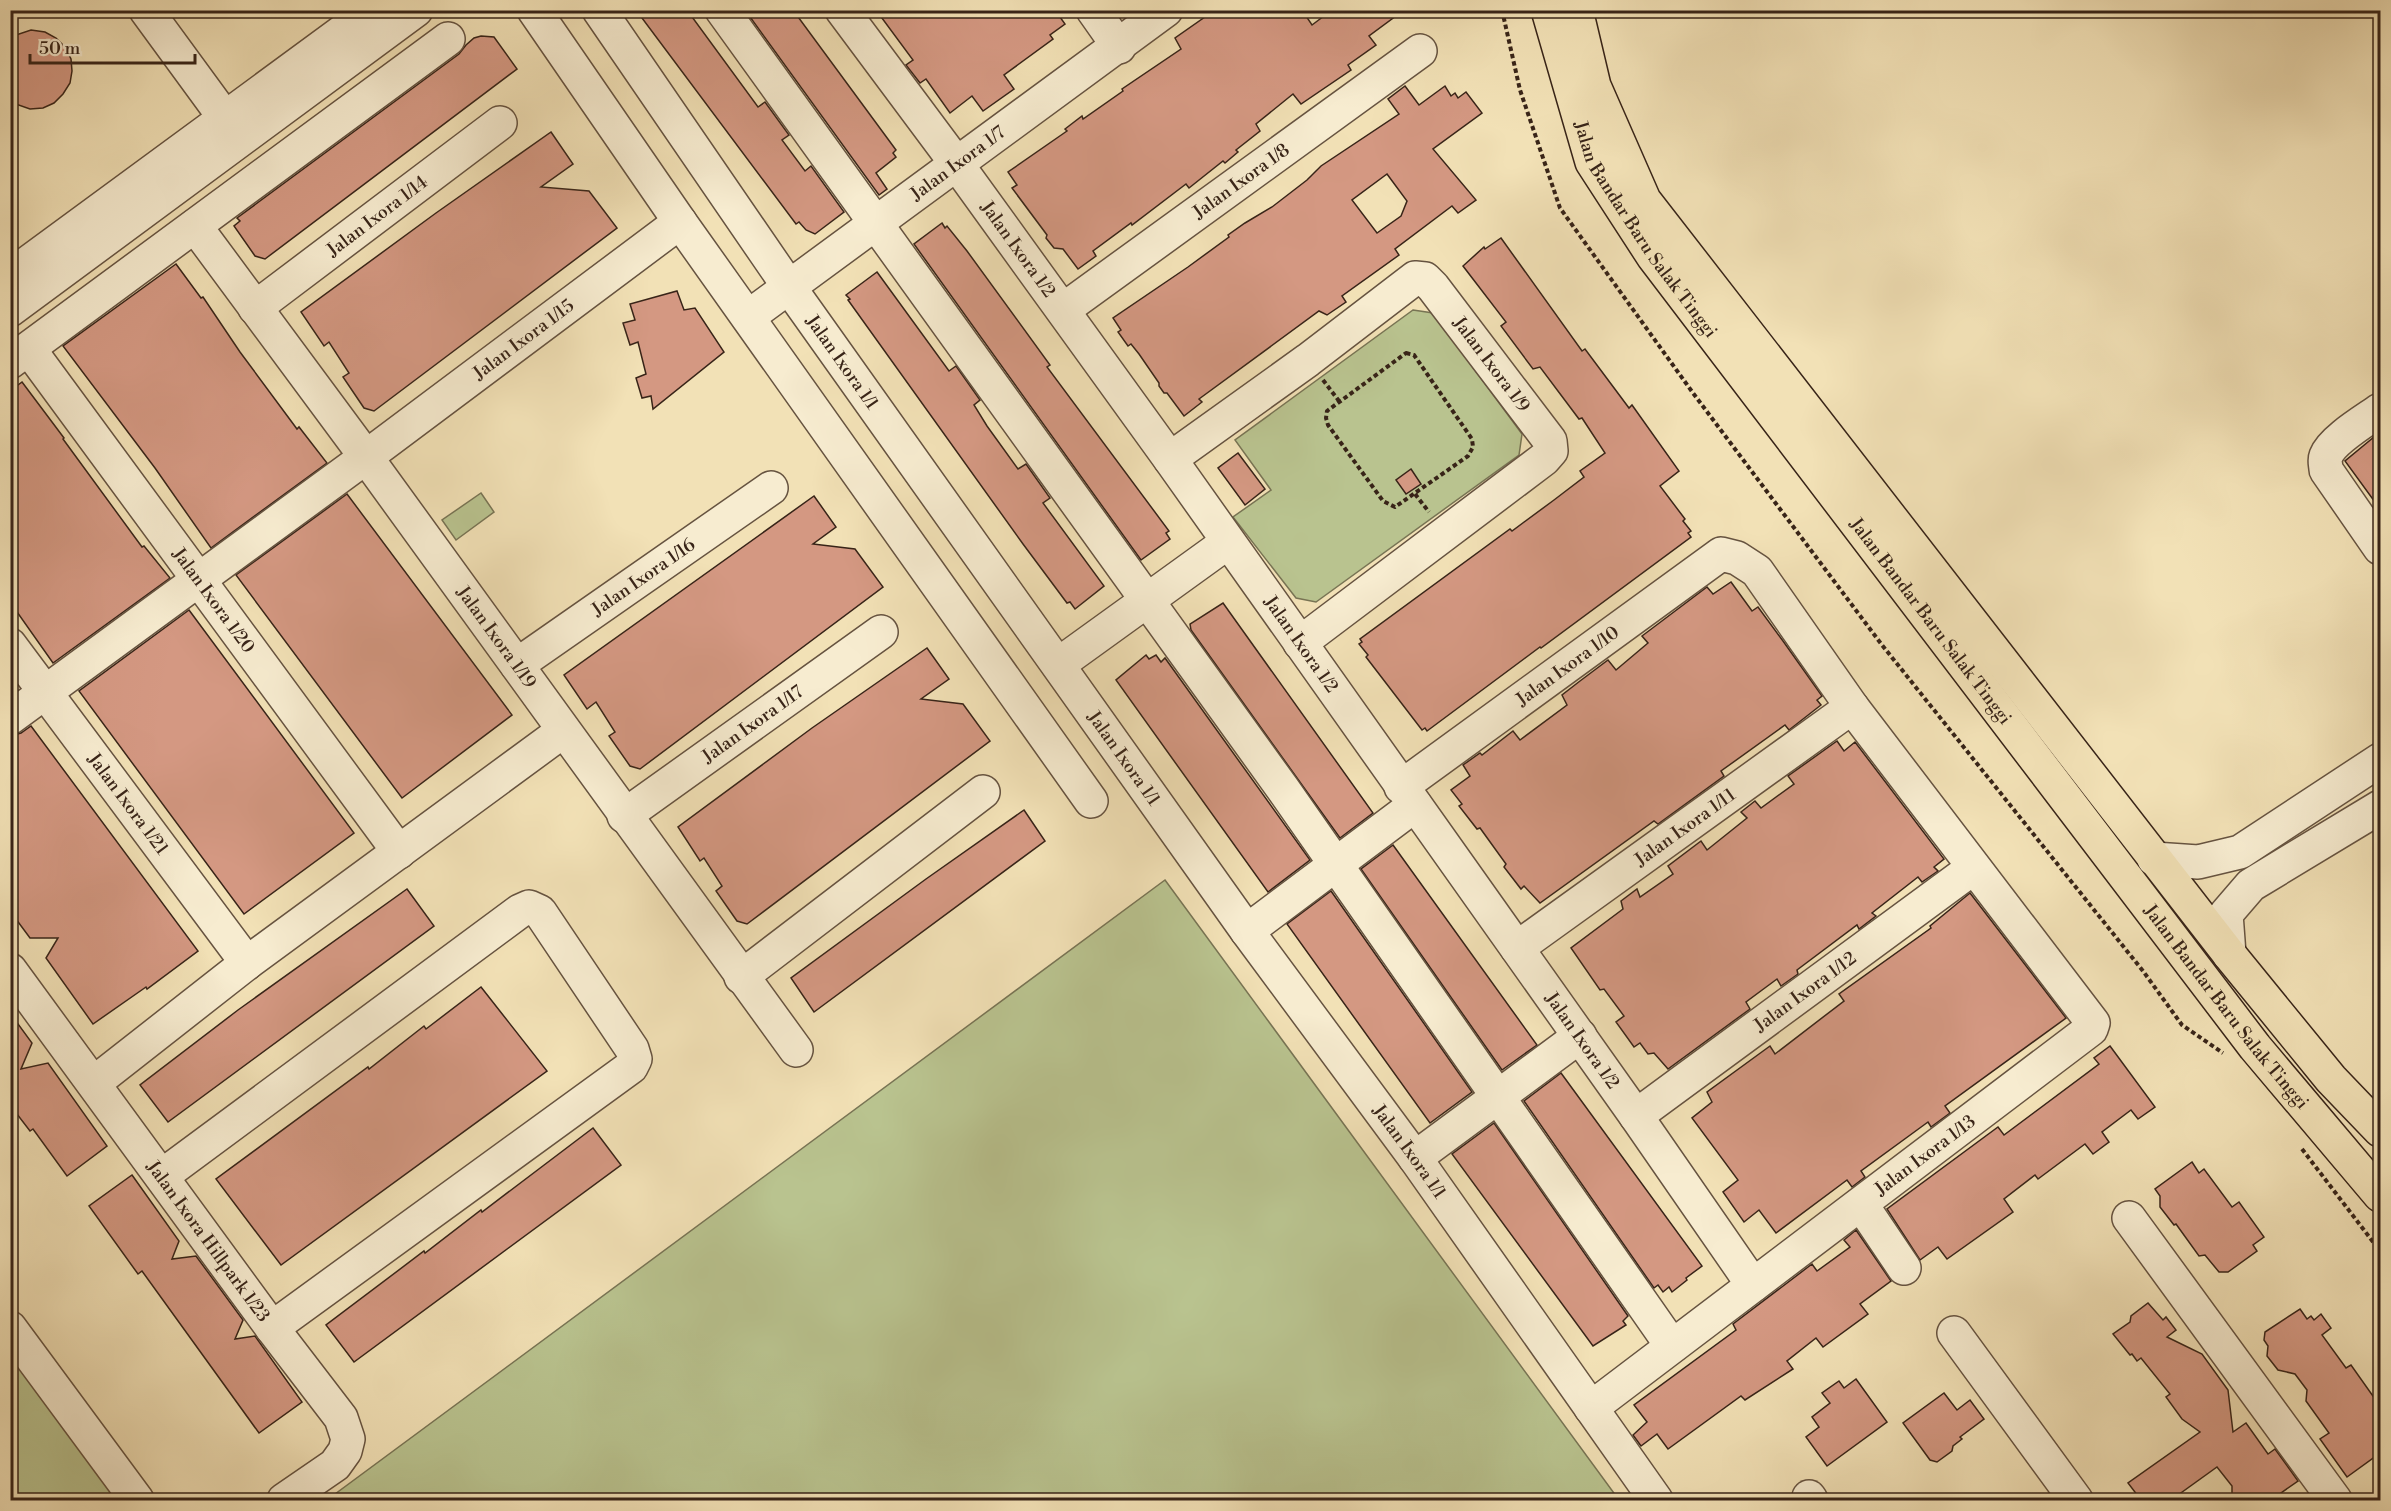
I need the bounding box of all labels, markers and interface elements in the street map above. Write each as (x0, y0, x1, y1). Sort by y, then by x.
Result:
scale bar (30, 27, 195, 65)
text: 50 m (39, 37, 81, 60)
street label: Jalan Bandar Baru Salak Tinggi (1568, 117, 1722, 343)
street label: Jalan Ixora 1/7 (905, 121, 1010, 207)
street label: Jalan Ixora 1/8 (1188, 138, 1294, 225)
street label: Jalan Ixora 1/14 (321, 170, 433, 262)
street label: Jalan Ixora 1/2 (975, 196, 1060, 302)
street label: Jalan Ixora 1/15 (468, 294, 579, 386)
street label: Jalan Ixora 1/1 (800, 310, 884, 414)
street label: Jalan Ixora 1/9 (1447, 311, 1535, 417)
street label: Jalan Bandar Baru Salak Tinggi (1844, 513, 2016, 729)
street label: Jalan Ixora 1/16 (587, 533, 700, 622)
street label: Jalan Ixora 1/20 (167, 543, 260, 658)
street label: Jalan Ixora 1/19 (451, 581, 541, 693)
street label: Jalan Ixora 1/2 (1258, 591, 1343, 697)
street label: Jalan Ixora 1/10 (1511, 621, 1624, 712)
street label: Jalan Ixora 1/17 (697, 680, 808, 769)
street label: Jalan Ixora 1/1 (1082, 706, 1165, 810)
street label: Jalan Ixora 1/21 (82, 748, 174, 860)
street label: Jalan Ixora 1/11 (1629, 783, 1741, 872)
street label: Jalan Bandar Baru Salak Tinggi (2138, 899, 2314, 1114)
street label: Jalan Ixora 1/12 (1749, 947, 1861, 1038)
street label: Jalan Ixora 1/2 (1539, 987, 1624, 1094)
street label: Jalan Ixora 1/1 (1367, 1099, 1451, 1203)
street label: Jalan Ixora 1/13 (1869, 1110, 1980, 1201)
street label: Jalan Ixora Hillpark 1/23 (141, 1155, 275, 1327)

